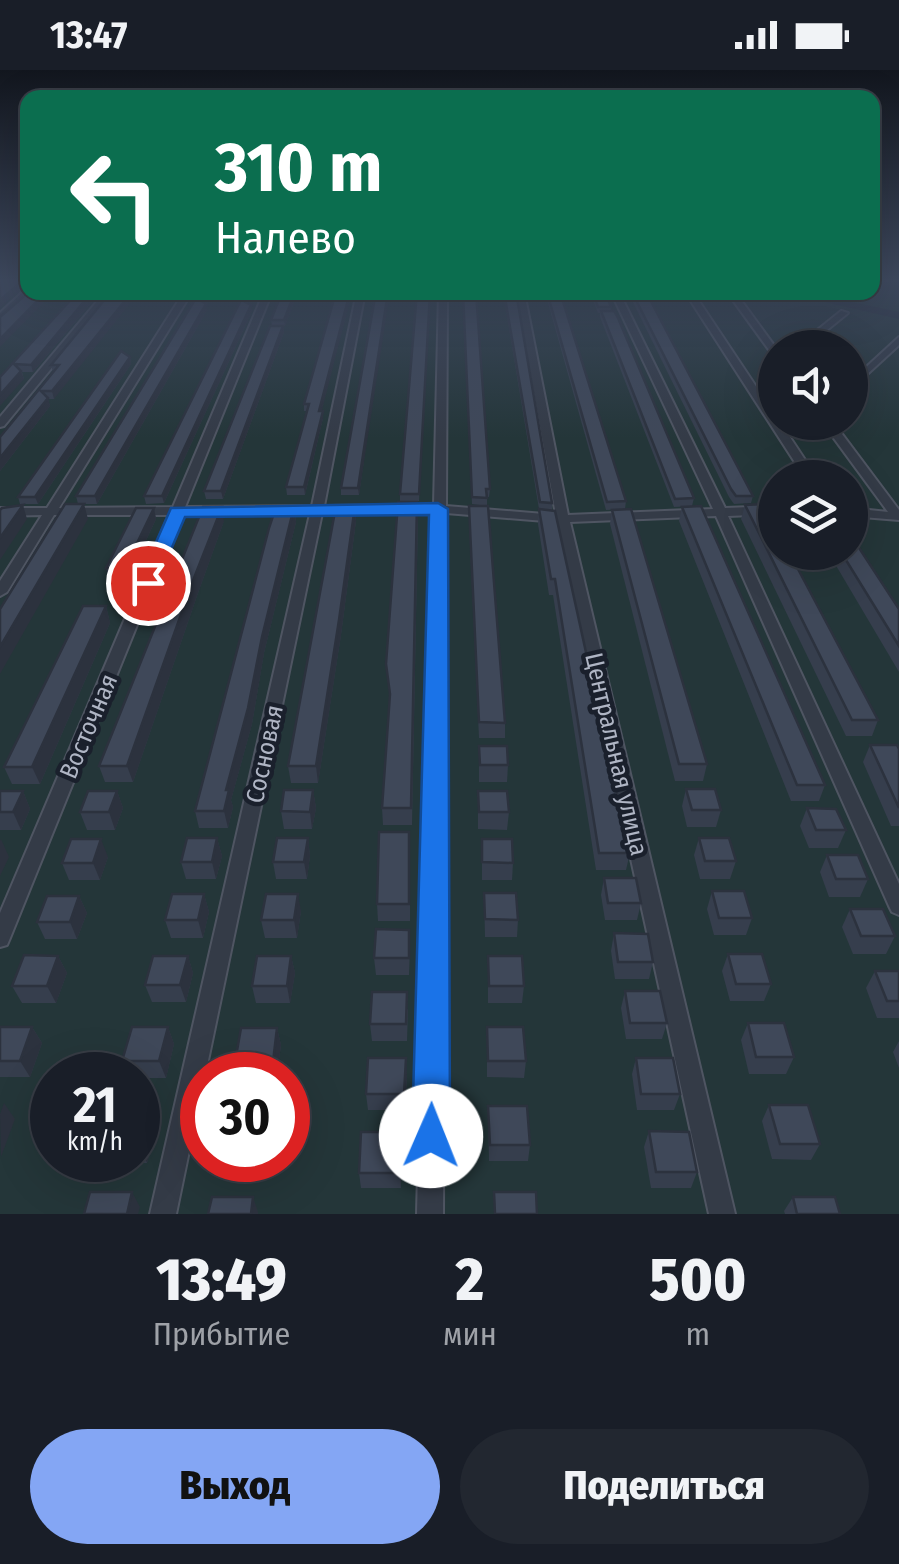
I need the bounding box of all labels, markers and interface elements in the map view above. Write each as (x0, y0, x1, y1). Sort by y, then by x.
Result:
text: 13:47 (50, 12, 127, 58)
text: 310 m (215, 126, 383, 210)
icon: left (50, 130, 180, 260)
text: Налево (215, 211, 356, 265)
map controls (758, 330, 868, 570)
button: sound (758, 330, 868, 440)
button: layers (758, 460, 868, 570)
pin (106, 541, 191, 626)
icon: arrive (121, 556, 176, 611)
street label: Центральная улица (578, 650, 654, 859)
street label: Восточная (54, 670, 124, 783)
street label: Сосновая (240, 702, 290, 806)
speed limit sign: 30 (180, 1052, 310, 1182)
text: 21 (73, 1075, 117, 1135)
position arrow (379, 1084, 483, 1188)
text: km/h (67, 1127, 123, 1157)
text: 13:49 (156, 1244, 287, 1316)
text: 2 (456, 1244, 484, 1316)
text: 500 (650, 1244, 746, 1316)
text: Прибытие (153, 1315, 290, 1353)
text: мин (443, 1315, 497, 1353)
text: m (686, 1315, 710, 1353)
button: Выход (30, 1429, 440, 1544)
button: Поделиться (460, 1429, 869, 1544)

